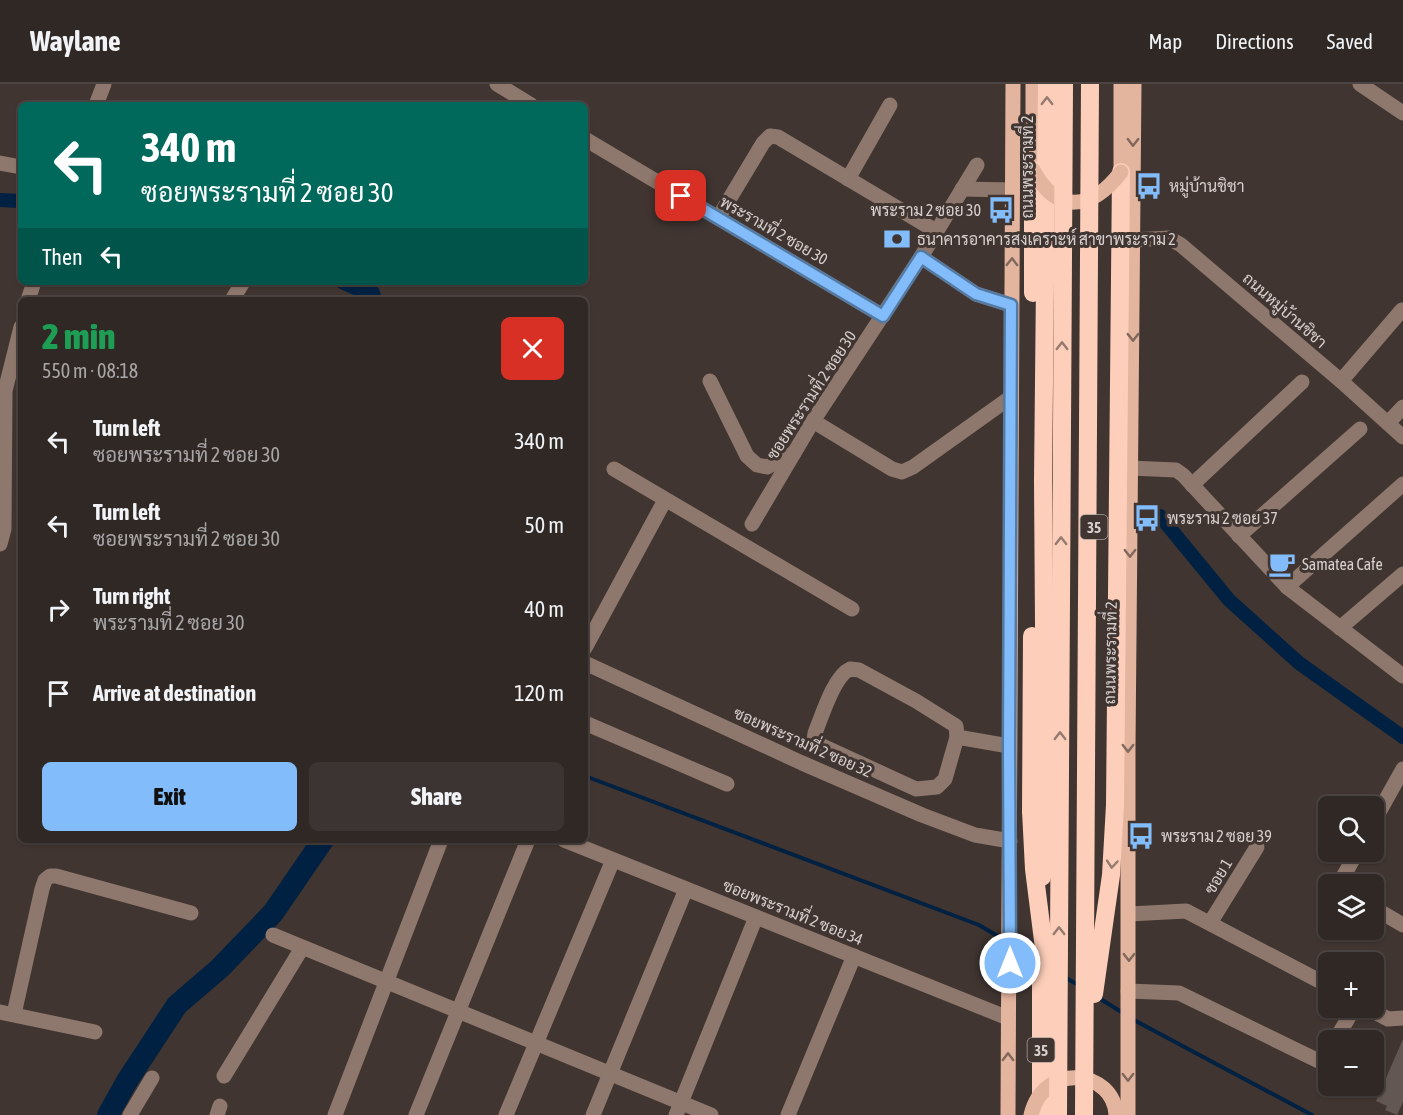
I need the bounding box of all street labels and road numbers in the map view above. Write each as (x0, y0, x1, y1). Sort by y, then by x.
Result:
street label: ถนนพระรามที่ 2 (1013, 115, 1036, 219)
street label: พระรามที่ 2 ซอย 30 (717, 188, 833, 268)
street label: ถนนหมู่บ้านชิชา (1237, 268, 1331, 354)
street label: ซอยพระรามที่ 2 ซอย 30 (759, 325, 859, 463)
road number: 35 (1080, 515, 1108, 539)
street label: ถนนพระรามที่ 2 (1095, 601, 1120, 705)
street label: ซอยพระรามที่ 2 ซอย 32 (731, 699, 877, 781)
street label: ซอย 1 (1200, 855, 1236, 897)
street label: ซอยพระรามที่ 2 ซอย 34 (720, 871, 868, 948)
road number: 35 (1028, 1038, 1054, 1062)

